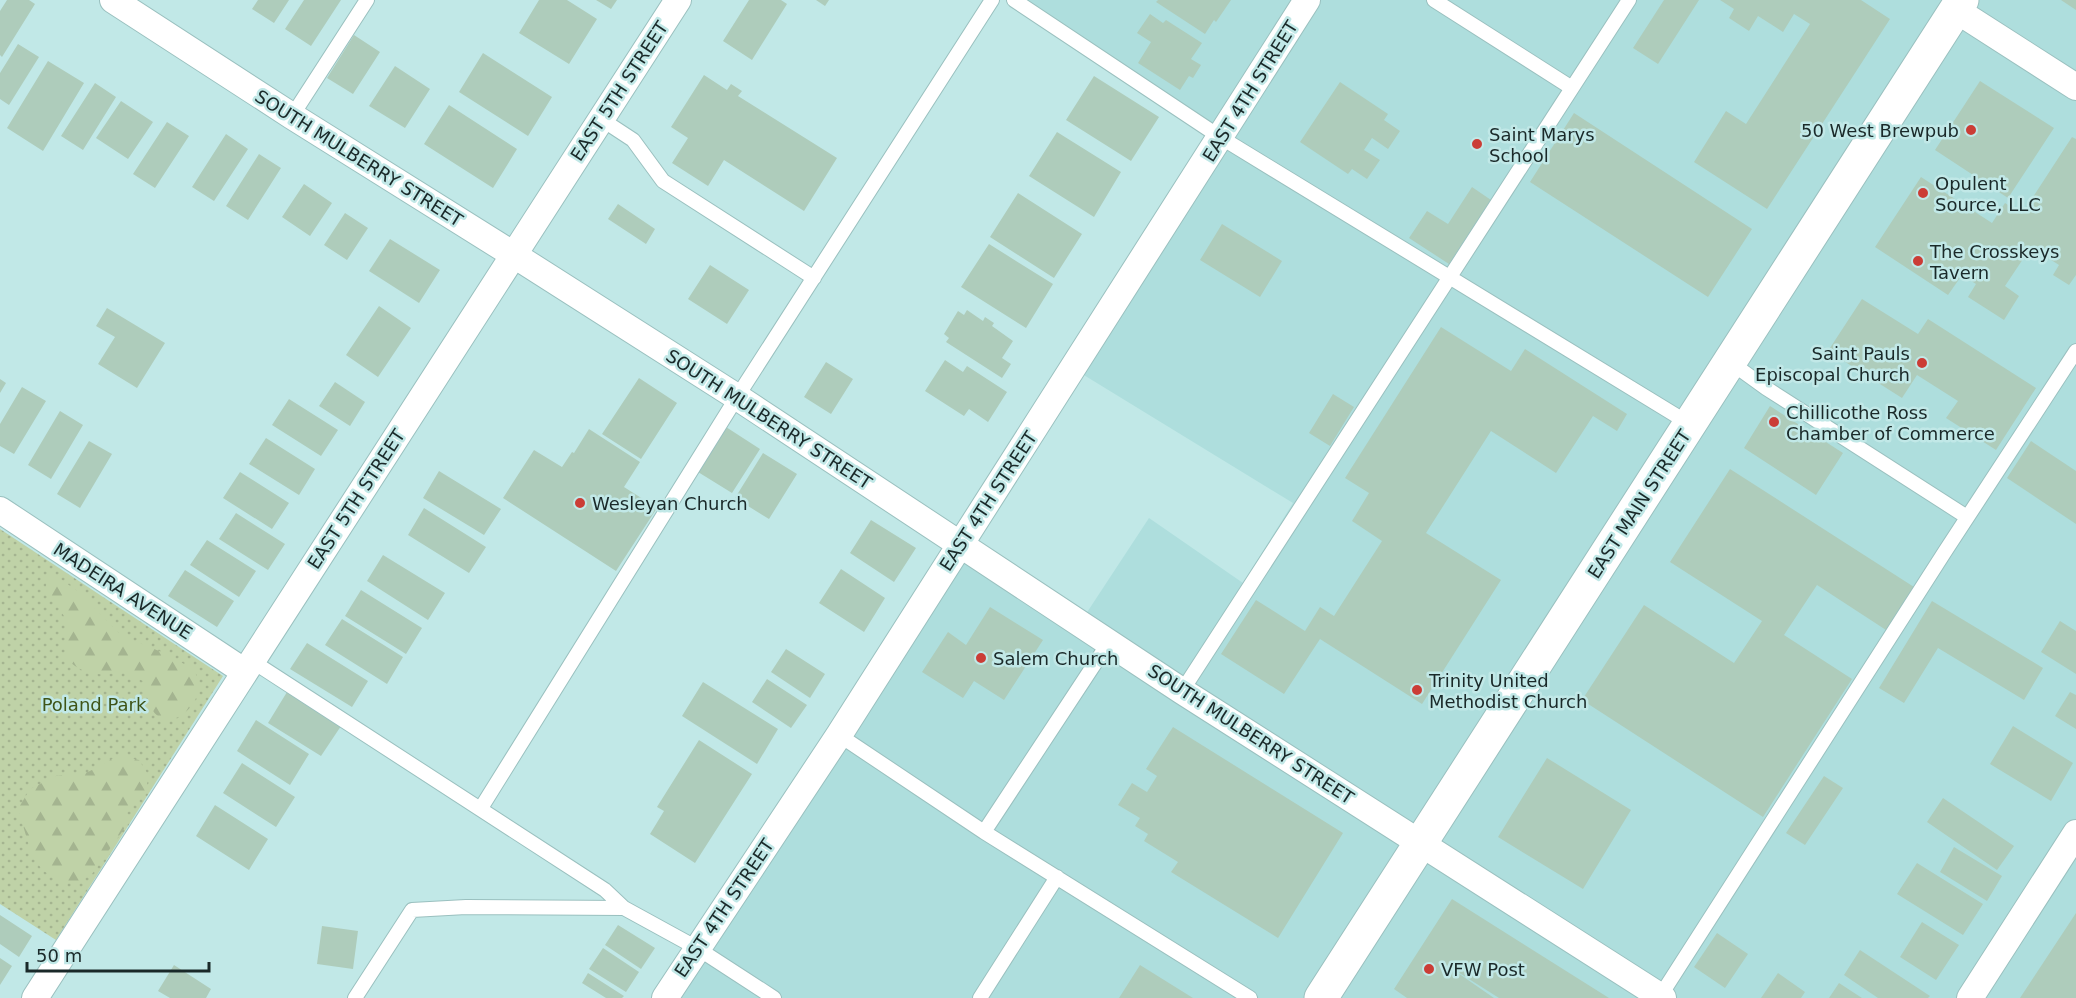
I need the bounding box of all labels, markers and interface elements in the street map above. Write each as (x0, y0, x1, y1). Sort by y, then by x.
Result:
street label: EAST 5TH STREET (566, 16, 673, 165)
street label: EAST 4TH STREET (1198, 16, 1302, 165)
street label: SOUTH MULBERRY STREET (251, 85, 467, 231)
place label: 50 West Brewpub (1801, 120, 1959, 141)
marker: 50 West Brewpub (1964, 123, 1978, 137)
place label: Saint Marys School (1489, 124, 1595, 166)
marker: Saint Marys School (1470, 137, 1484, 151)
place label: Opulent Source, LLC (1935, 173, 2041, 215)
marker: Opulent Source, LLC (1916, 186, 1930, 200)
place label: The Crosskeys Tavern (1929, 241, 2059, 283)
marker: The Crosskeys Tavern (1911, 254, 1925, 268)
place label: Saint Pauls Episcopal Church (1755, 343, 1910, 385)
street label: SOUTH MULBERRY STREET (662, 345, 877, 494)
marker: Saint Pauls Episcopal Church (1915, 356, 1929, 370)
place label: Chillicothe Ross Chamber of Commerce (1786, 402, 1995, 444)
marker: Chillicothe Ross Chamber of Commerce (1767, 415, 1781, 429)
street label: EAST 5TH STREET (303, 424, 410, 573)
street label: EAST MAIN STREET (1583, 425, 1695, 582)
street label: EAST 4TH STREET (935, 426, 1042, 575)
place label: Wesleyan Church (592, 493, 748, 514)
marker: Wesleyan Church (573, 496, 587, 510)
street label: MADEIRA AVENUE (50, 538, 196, 644)
place label: Salem Church (993, 648, 1118, 669)
marker: Salem Church (974, 651, 988, 665)
street label: SOUTH MULBERRY STREET (1144, 660, 1359, 809)
place label: Trinity United Methodist Church (1428, 670, 1587, 712)
marker: Trinity United Methodist Church (1410, 683, 1424, 697)
park label: Poland Park (42, 694, 147, 715)
street label: EAST 4TH STREET (670, 834, 779, 981)
scale bar (27, 935, 208, 973)
text: 50 m (36, 945, 82, 966)
place label: VFW Post (1441, 959, 1525, 980)
marker: VFW Post (1422, 962, 1436, 976)

